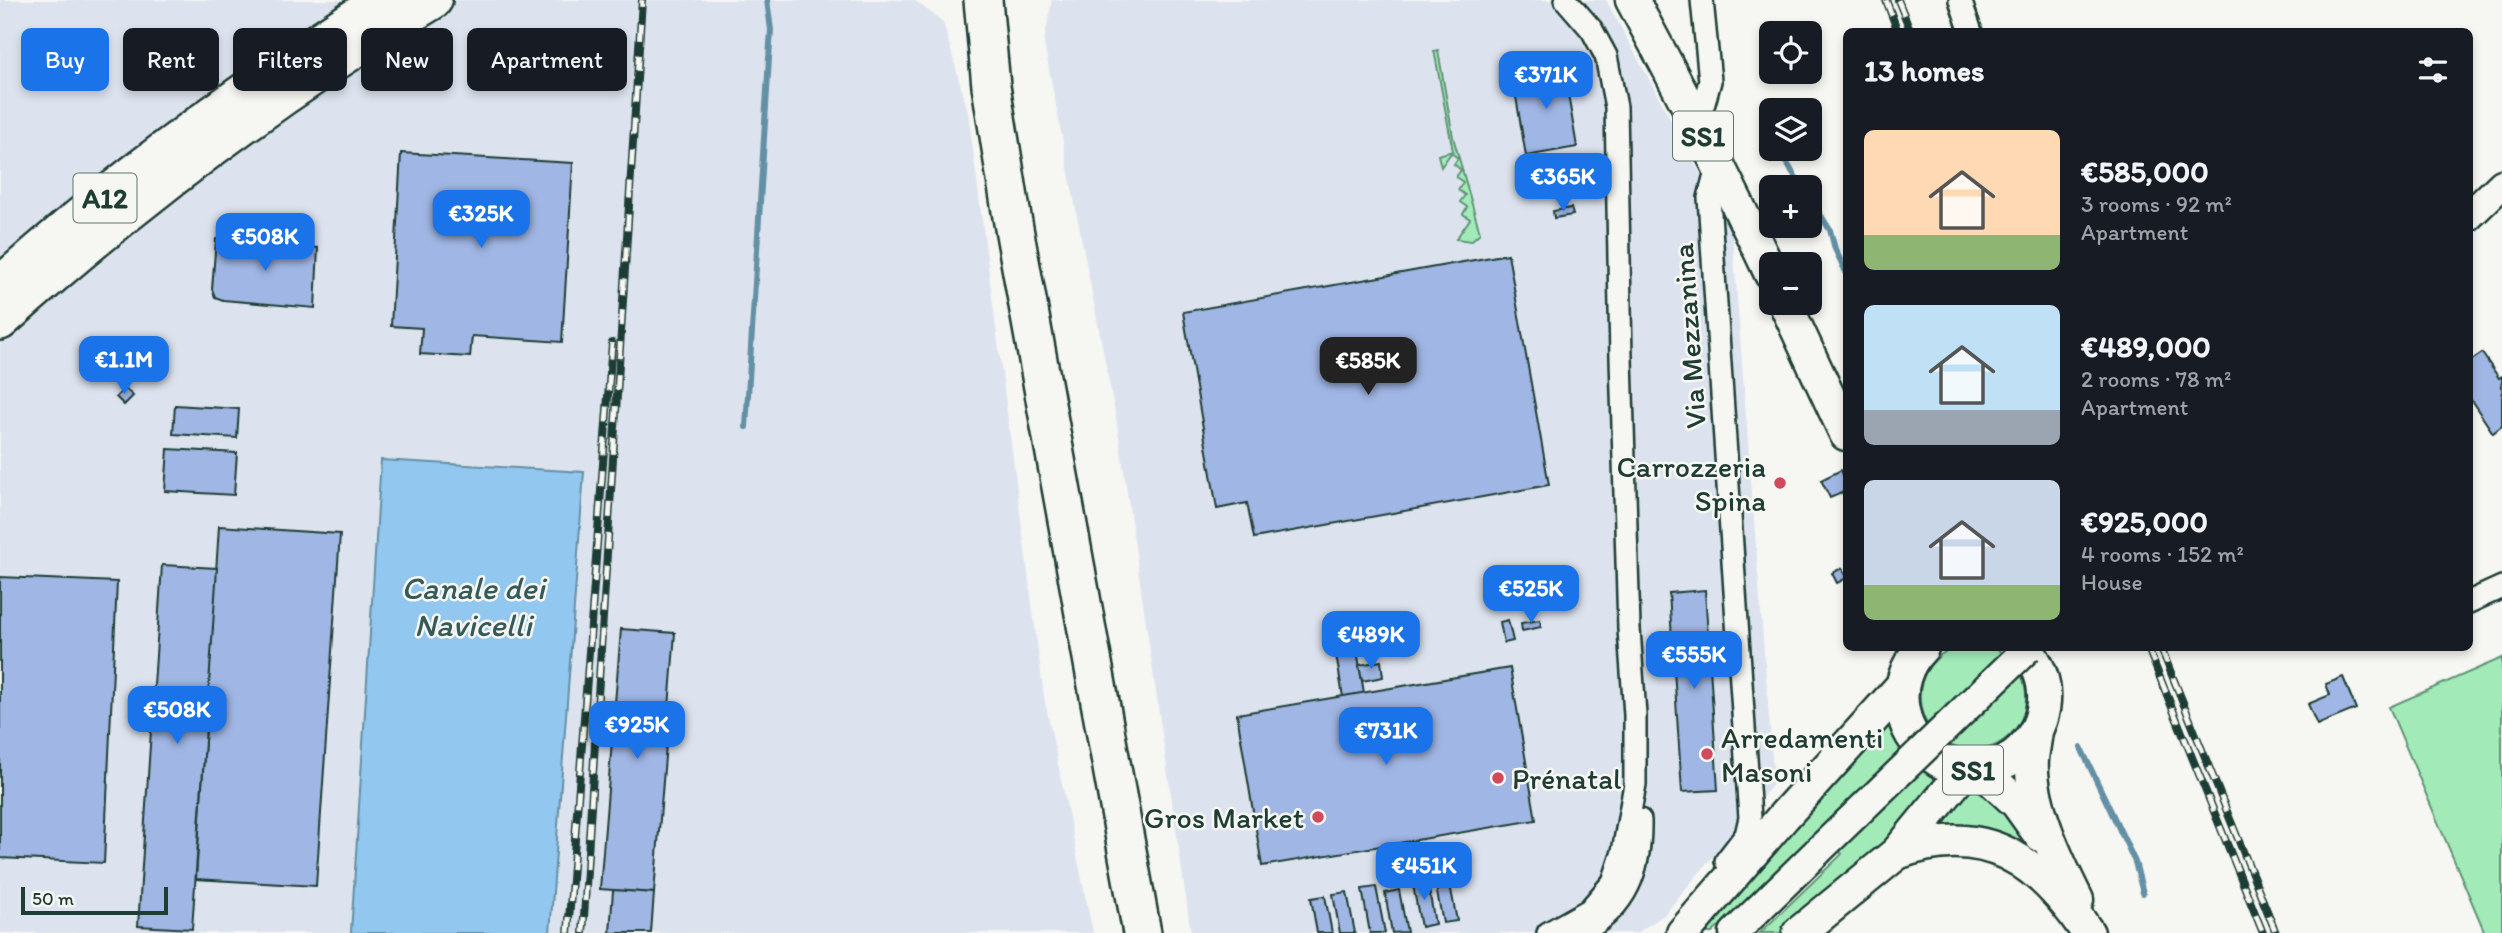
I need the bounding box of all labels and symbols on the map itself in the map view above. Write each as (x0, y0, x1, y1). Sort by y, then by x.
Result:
pin: €371K (1497, 52, 1595, 111)
road number: SS1 (1673, 111, 1733, 160)
pin: €365K (1514, 154, 1612, 213)
road number: A12 (74, 174, 136, 222)
pin: €325K (432, 190, 530, 250)
pin: €508K (216, 214, 314, 273)
street label: Via Mezzanina (1664, 242, 1714, 430)
pin: €1.1M (75, 336, 173, 396)
pin: €585K (1319, 338, 1417, 397)
place label: Carrozzeria Spina (1617, 448, 1766, 519)
marker: Carrozzeria Spina (1772, 475, 1788, 491)
pin: €525K (1482, 566, 1580, 625)
water label: Canale dei Navicelli (401, 569, 548, 644)
pin: €489K (1322, 612, 1420, 671)
pin: €555K (1645, 632, 1743, 691)
pin: €508K (128, 686, 226, 746)
pin: €925K (588, 702, 686, 761)
pin: €731K (1337, 708, 1435, 767)
place label: Arredamenti Masoni (1721, 719, 1883, 790)
marker: Arredamenti Masoni (1699, 746, 1715, 762)
road number: SS1 (1943, 746, 2003, 794)
place label: Prénatal (1512, 760, 1622, 797)
marker: Prénatal (1490, 770, 1506, 786)
place label: Gros Market (1144, 799, 1304, 836)
marker: Gros Market (1310, 809, 1326, 825)
pin: €451K (1375, 842, 1473, 902)
scale bar (21, 884, 168, 916)

